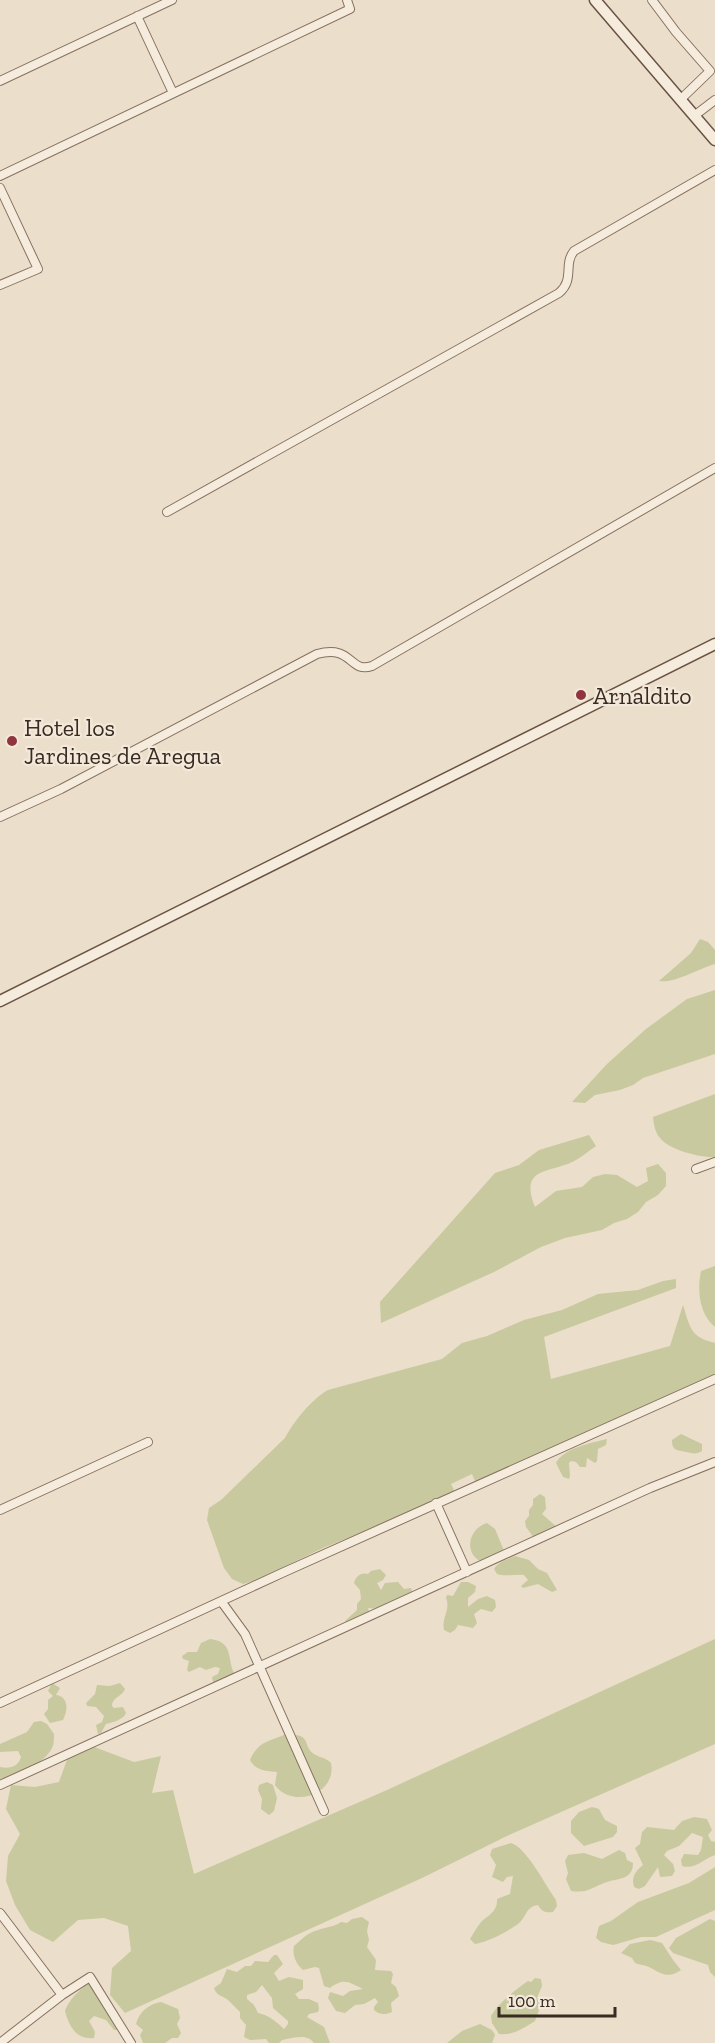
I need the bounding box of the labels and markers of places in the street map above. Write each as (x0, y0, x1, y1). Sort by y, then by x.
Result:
place label: Arnaldito (593, 681, 691, 710)
marker: Arnaldito (574, 688, 588, 702)
place label: Hotel los Jardines de Aregua (24, 713, 222, 770)
marker: Hotel los Jardines de Aregua (5, 734, 19, 748)

